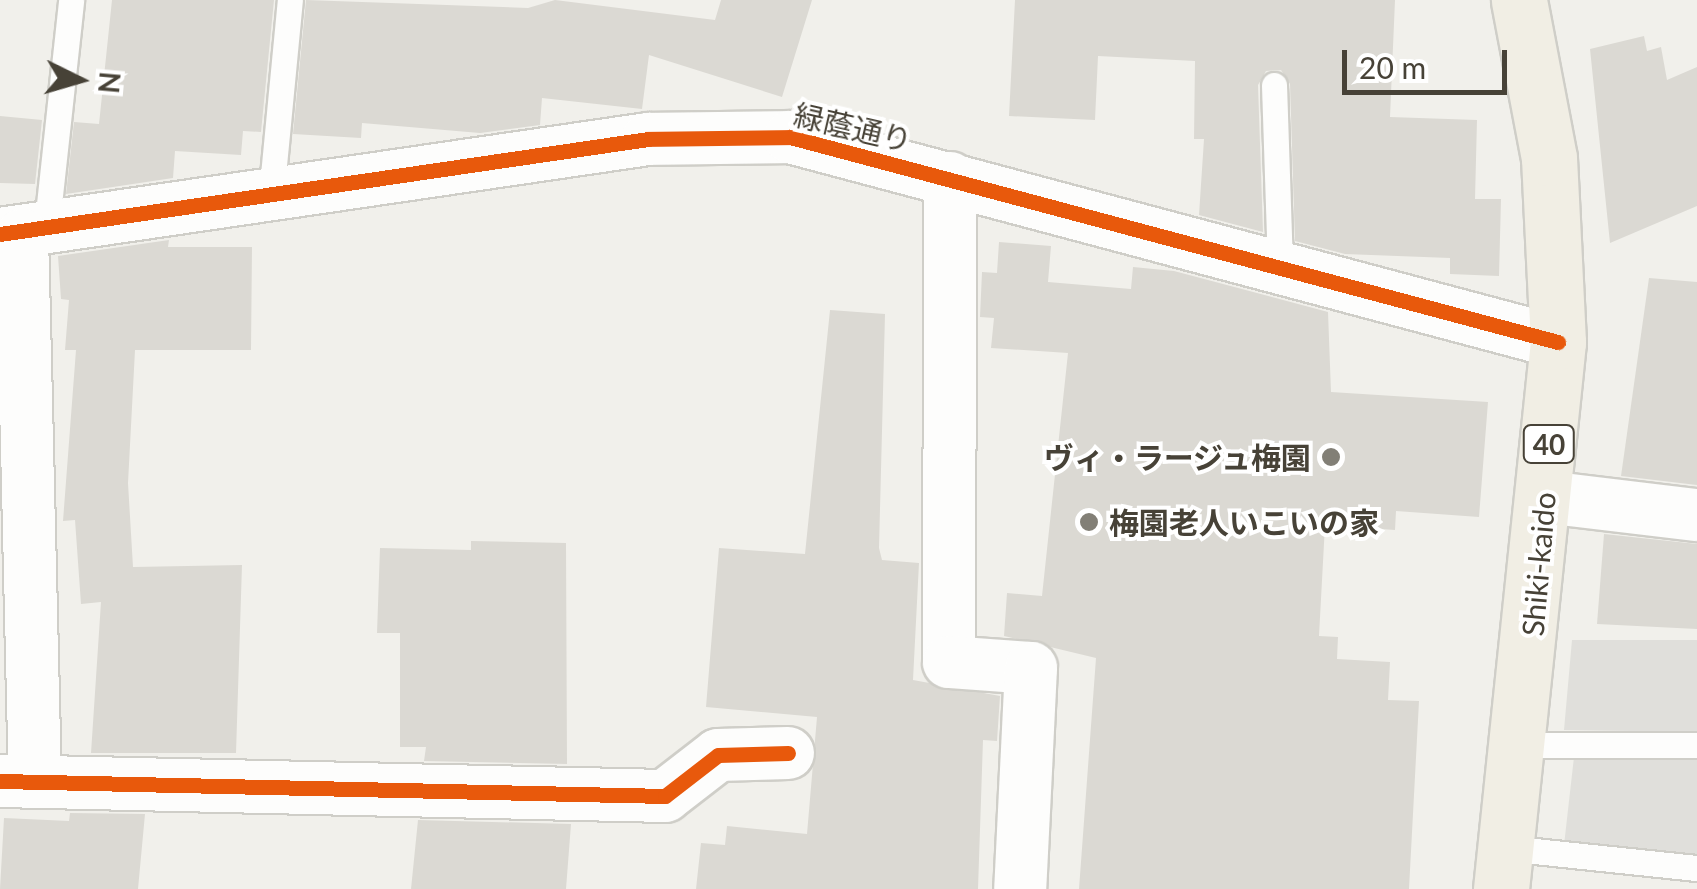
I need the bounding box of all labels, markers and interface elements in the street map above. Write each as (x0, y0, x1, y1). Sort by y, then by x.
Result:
north arrow (30, 30, 130, 130)
scale bar (1347, 30, 1512, 92)
text: 20 m (1359, 49, 1426, 85)
text: N (92, 70, 128, 95)
street label: 緑蔭通り (790, 96, 916, 158)
road number: 40 (1522, 421, 1576, 467)
place label: ヴィ・ラージュ梅園 (1041, 439, 1311, 475)
marker: ヴィ・ラージュ梅園 (1320, 446, 1342, 468)
street label: Shiki-kaido (1514, 490, 1562, 638)
place label: 梅園老人いこいの家 (1109, 504, 1379, 540)
marker: 梅園老人いこいの家 (1078, 511, 1100, 533)

